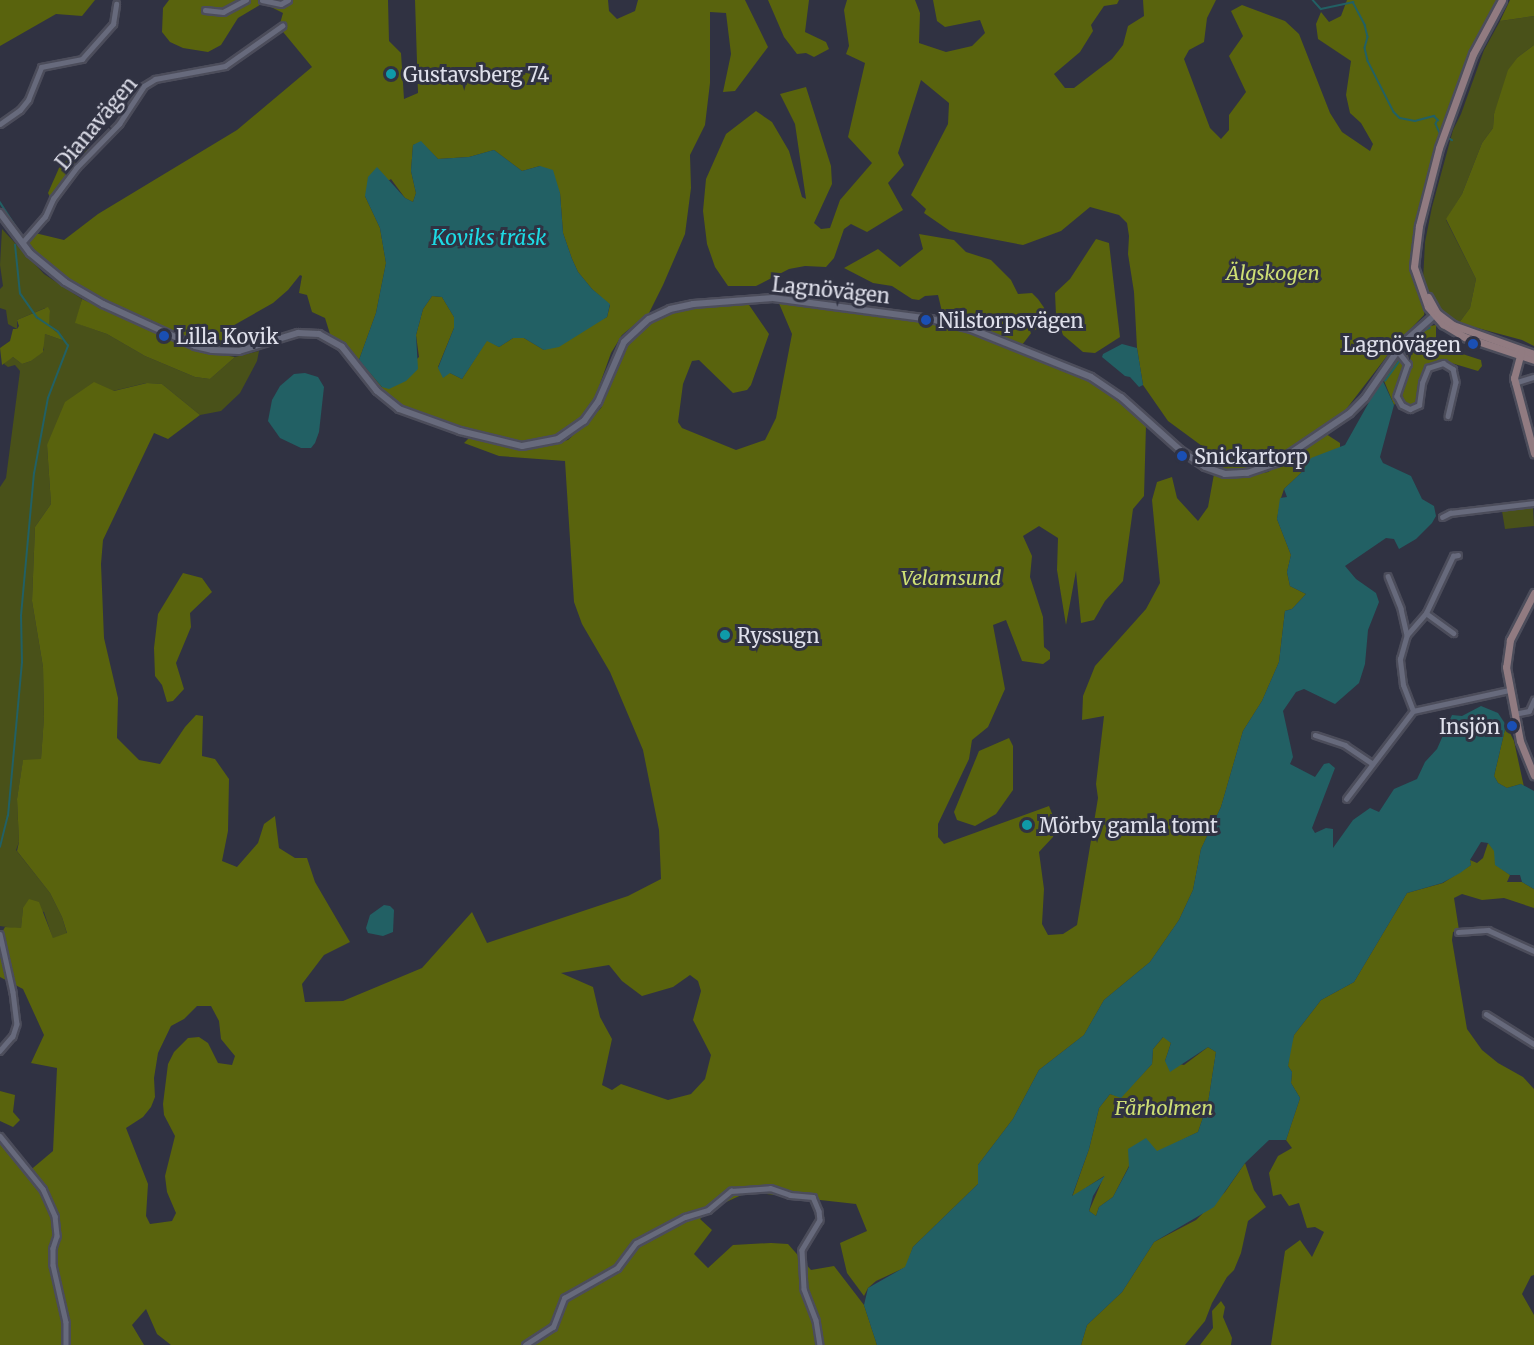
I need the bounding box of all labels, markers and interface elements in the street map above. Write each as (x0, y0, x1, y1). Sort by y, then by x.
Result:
place label: Gustavsberg 74 (403, 62, 549, 86)
marker: Gustavsberg 74 (384, 67, 398, 81)
street label: Dianavägen (50, 72, 142, 174)
water label: Koviks träsk (431, 225, 547, 251)
park label: Älgskogen (1226, 260, 1320, 284)
street label: Lagnövägen (771, 272, 891, 308)
place label: Nilstorpsvägen (938, 308, 1083, 332)
marker: Nilstorpsvägen (919, 313, 933, 327)
place label: Lilla Kovik (176, 324, 279, 348)
marker: Lilla Kovik (157, 329, 171, 343)
place label: Lagnövägen (1342, 332, 1461, 356)
marker: Lagnövägen (1466, 337, 1480, 351)
place label: Snickartorp (1194, 444, 1308, 468)
marker: Snickartorp (1175, 449, 1189, 463)
park label: Velamsund (901, 565, 1001, 589)
place label: Ryssugn (737, 623, 819, 647)
marker: Ryssugn (718, 628, 732, 642)
place label: Insjön (1439, 714, 1500, 738)
marker: Insjön (1505, 719, 1519, 733)
place label: Mörby gamla tomt (1039, 813, 1218, 837)
marker: Mörby gamla tomt (1020, 818, 1034, 832)
park label: Fårholmen (1115, 1095, 1213, 1119)

